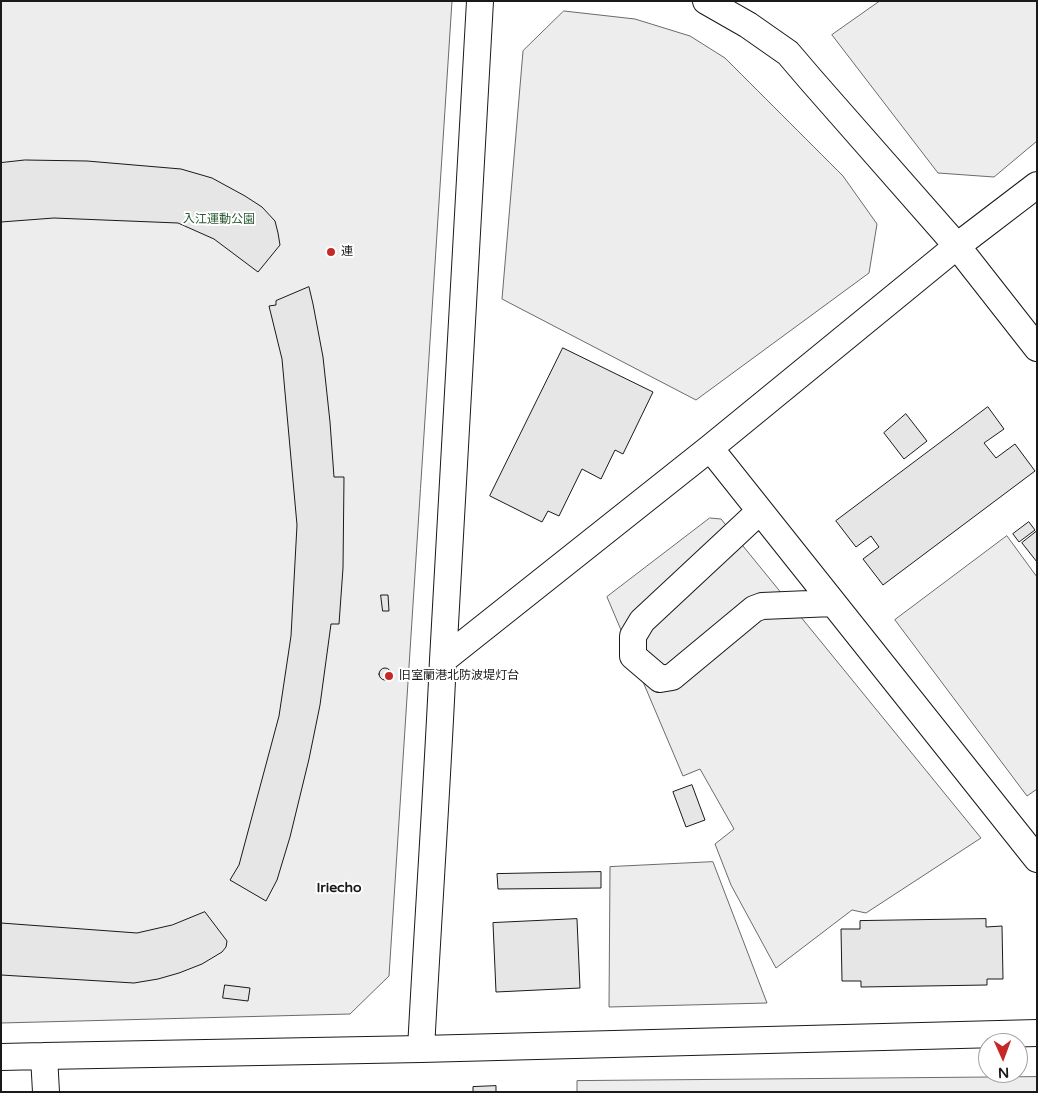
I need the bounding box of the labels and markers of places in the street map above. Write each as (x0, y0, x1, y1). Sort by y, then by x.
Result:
place label: 連 (341, 245, 353, 259)
marker: 連 (325, 246, 337, 258)
place label: 旧室蘭港北防波堤灯台 (399, 669, 519, 683)
marker: 旧室蘭港北防波堤灯台 (383, 670, 395, 682)

